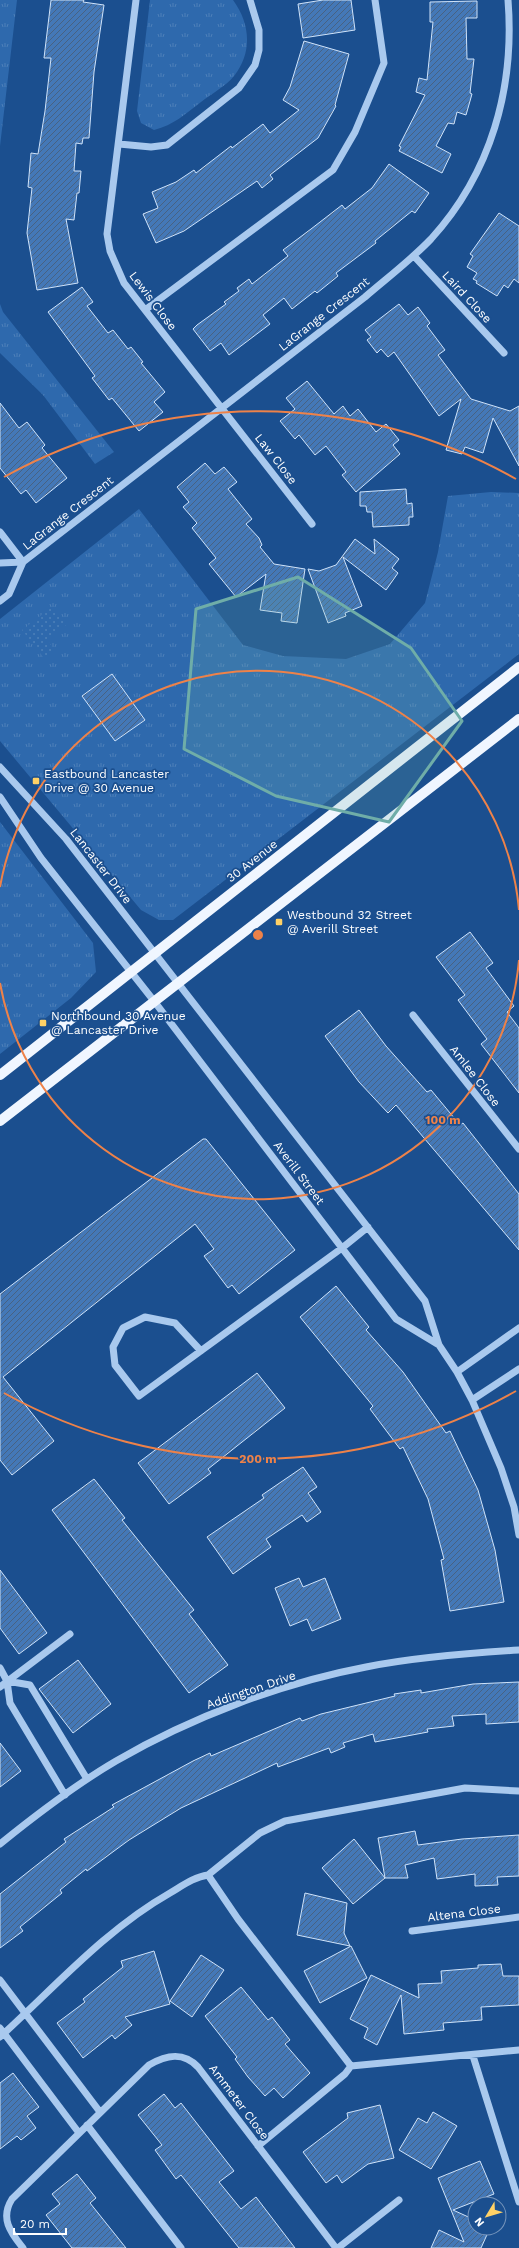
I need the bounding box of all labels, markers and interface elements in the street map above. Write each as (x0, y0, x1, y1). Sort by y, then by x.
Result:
street label: Laird Close (439, 268, 495, 326)
street label: Lewis Close (126, 269, 180, 333)
street label: LaGrange Crescent (276, 274, 372, 354)
street label: Law Close (252, 431, 300, 487)
street label: LaGrange Crescent (20, 473, 116, 553)
place label: Eastbound Lancaster Drive @ 30 Avenue (44, 767, 169, 795)
marker: Eastbound Lancaster Drive @ 30 Avenue (31, 776, 41, 786)
street label: Lancaster Drive (67, 826, 135, 907)
street label: 30 Avenue (224, 837, 280, 885)
place label: Westbound 32 Street @ Averill Street (287, 908, 412, 936)
marker: Westbound 32 Street @ Averill Street (274, 917, 284, 927)
centre of rings (251, 928, 265, 942)
place label: Northbound 30 Avenue @ Lancaster Drive (51, 1009, 186, 1037)
marker: Northbound 30 Avenue @ Lancaster Drive (38, 1018, 48, 1028)
street label: Amlee Close (447, 1043, 503, 1109)
text: 100 m (425, 1113, 461, 1127)
street label: Averill Street (271, 1138, 327, 1208)
text: 200 m (239, 1452, 277, 1466)
street label: Addington Drive (205, 1668, 298, 1712)
street label: Altena Close (427, 1902, 501, 1924)
street label: Ammeter Close (206, 2062, 272, 2142)
north arrow (467, 2196, 507, 2236)
scale bar (14, 2210, 66, 2236)
text: N (472, 2215, 487, 2229)
text: 20 m (20, 2217, 50, 2231)

